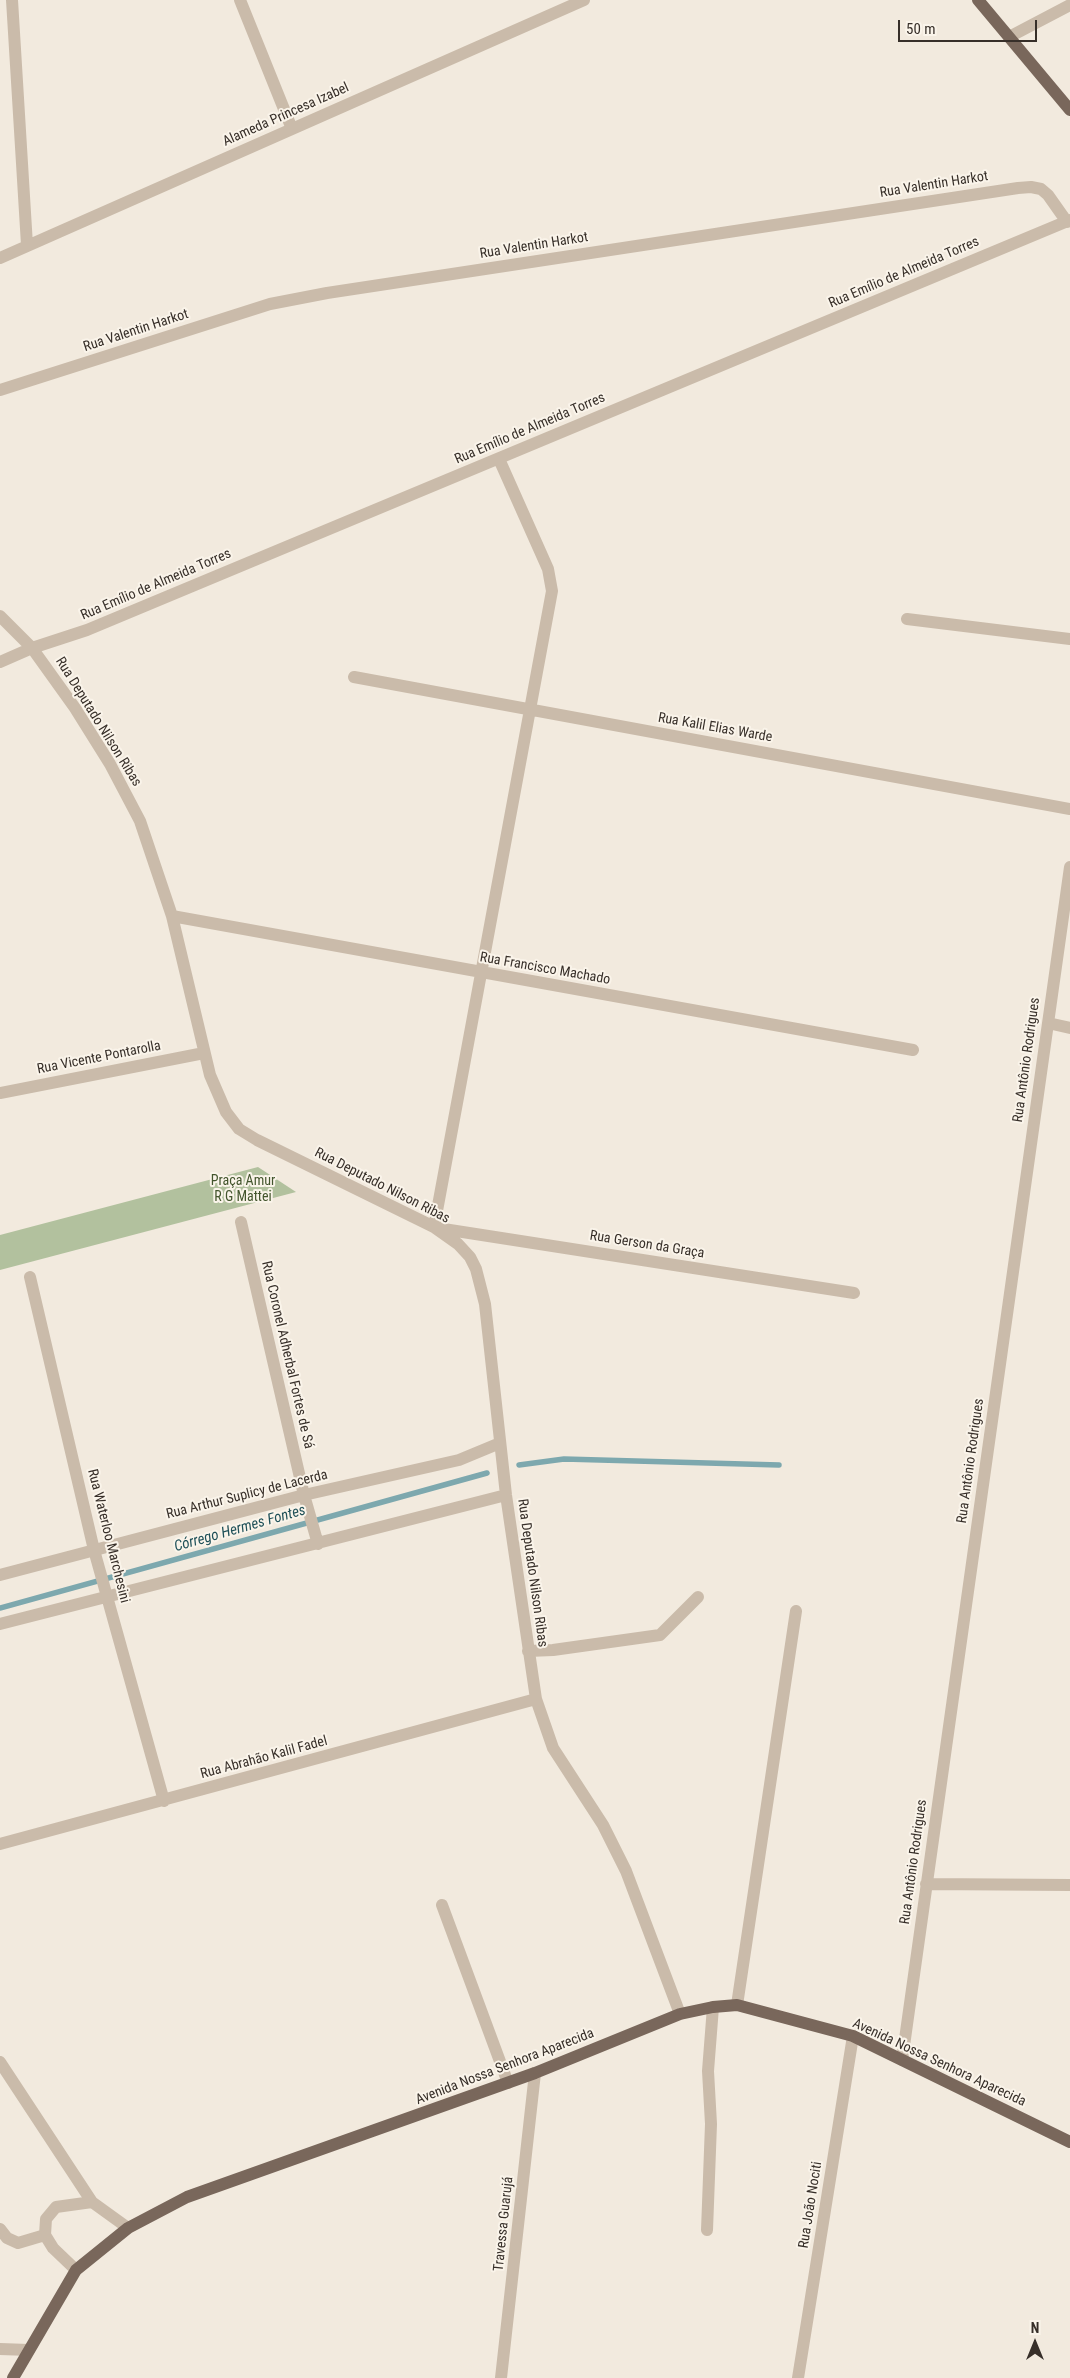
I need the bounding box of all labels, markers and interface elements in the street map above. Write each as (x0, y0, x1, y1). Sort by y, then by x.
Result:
scale bar (900, 10, 1039, 42)
text: 50 m (906, 20, 936, 38)
street label: Alameda Princesa Izabel (220, 80, 352, 150)
street label: Rua Valentin Harkot (879, 168, 989, 202)
street label: Rua Valentin Harkot (479, 229, 589, 263)
street label: Rua Emílio de Almeida Torres (826, 234, 982, 312)
street label: Rua Valentin Harkot (81, 306, 191, 356)
street label: Rua Emílio de Almeida Torres (452, 390, 608, 468)
street label: Rua Emílio de Almeida Torres (78, 546, 234, 624)
street label: Rua Deputado Nilson Ribas (51, 654, 145, 790)
street label: Rua Kalil Elias Warde (657, 710, 773, 746)
street label: Rua Francisco Machado (478, 949, 612, 989)
street label: Rua Antônio Rodrigues (1010, 997, 1044, 1123)
street label: Rua Vicente Pontarolla (36, 1038, 162, 1078)
street label: Rua Deputado Nilson Ribas (312, 1145, 452, 1227)
park label: Praça Amur R G Mattei (211, 1173, 275, 1206)
street label: Rua Gerson da Graça (589, 1228, 705, 1262)
street label: Rua Coronel Adherbal Fortes de Sá (257, 1260, 317, 1450)
street label: Rua Antônio Rodrigues (954, 1398, 988, 1524)
street label: Rua Waterloo Marchesini (83, 1467, 133, 1605)
street label: Rua Arthur Suplicy de Lacerda (165, 1467, 329, 1523)
street label: Rua Deputado Nilson Ribas (513, 1498, 551, 1648)
water label: Córrego Hermes Fontes (172, 1502, 308, 1556)
street label: Rua Abrahão Kalil Fadel (199, 1733, 329, 1783)
street label: Rua Antônio Rodrigues (897, 1799, 931, 1925)
street label: Avenida Nossa Senhora Aparecida (850, 2015, 1028, 2111)
street label: Avenida Nossa Senhora Aparecida (414, 2025, 596, 2109)
street label: Rua João Nociti (796, 2160, 826, 2250)
street label: Travessa Guarujá (491, 2176, 517, 2272)
north arrow (1010, 2318, 1060, 2368)
text: N (1031, 2320, 1039, 2336)

